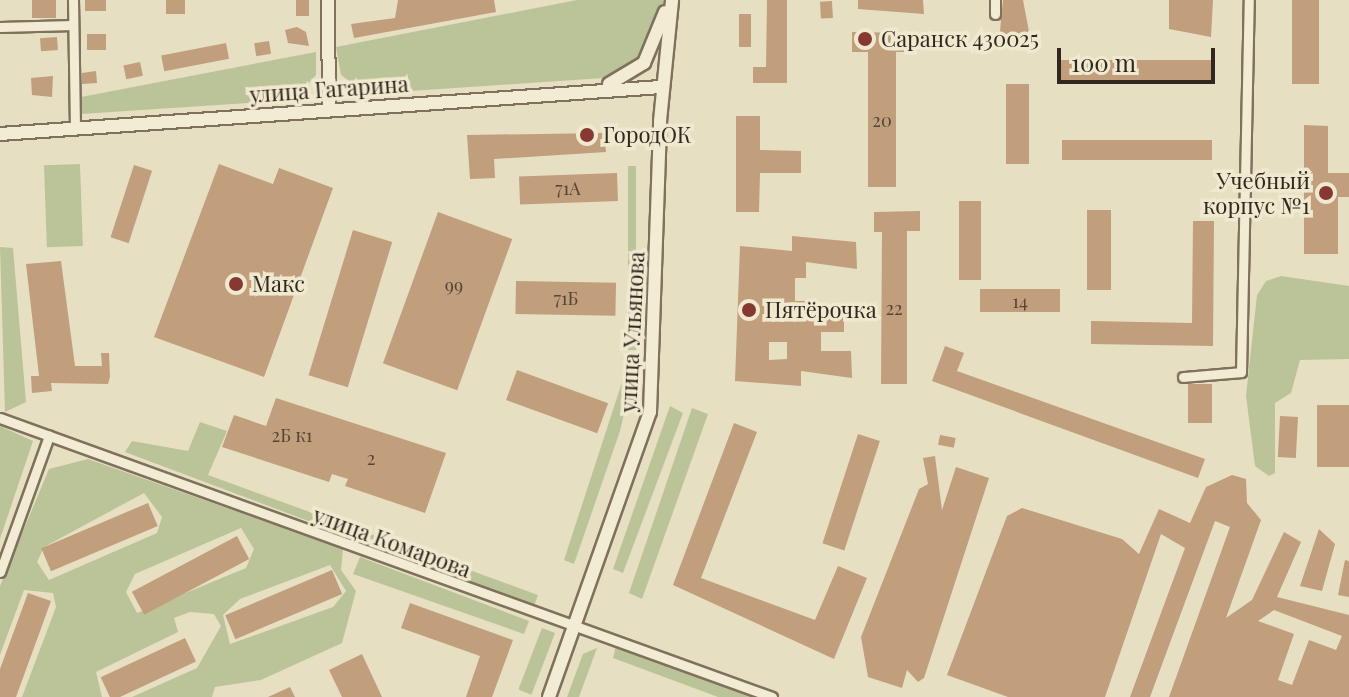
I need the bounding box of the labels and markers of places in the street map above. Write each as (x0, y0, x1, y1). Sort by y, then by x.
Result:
place label: Саранск 430025 (881, 26, 1039, 52)
marker: Саранск 430025 (856, 30, 874, 48)
place label: ГородОК (603, 122, 692, 148)
marker: ГородОК (578, 126, 596, 144)
place label: Учебный корпус №1 (1203, 167, 1310, 218)
marker: Учебный корпус №1 (1317, 184, 1335, 202)
place label: Макс (252, 271, 305, 297)
marker: Макс (227, 275, 245, 293)
place label: Пятёрочка (765, 297, 877, 323)
marker: Пятёрочка (740, 301, 758, 319)

